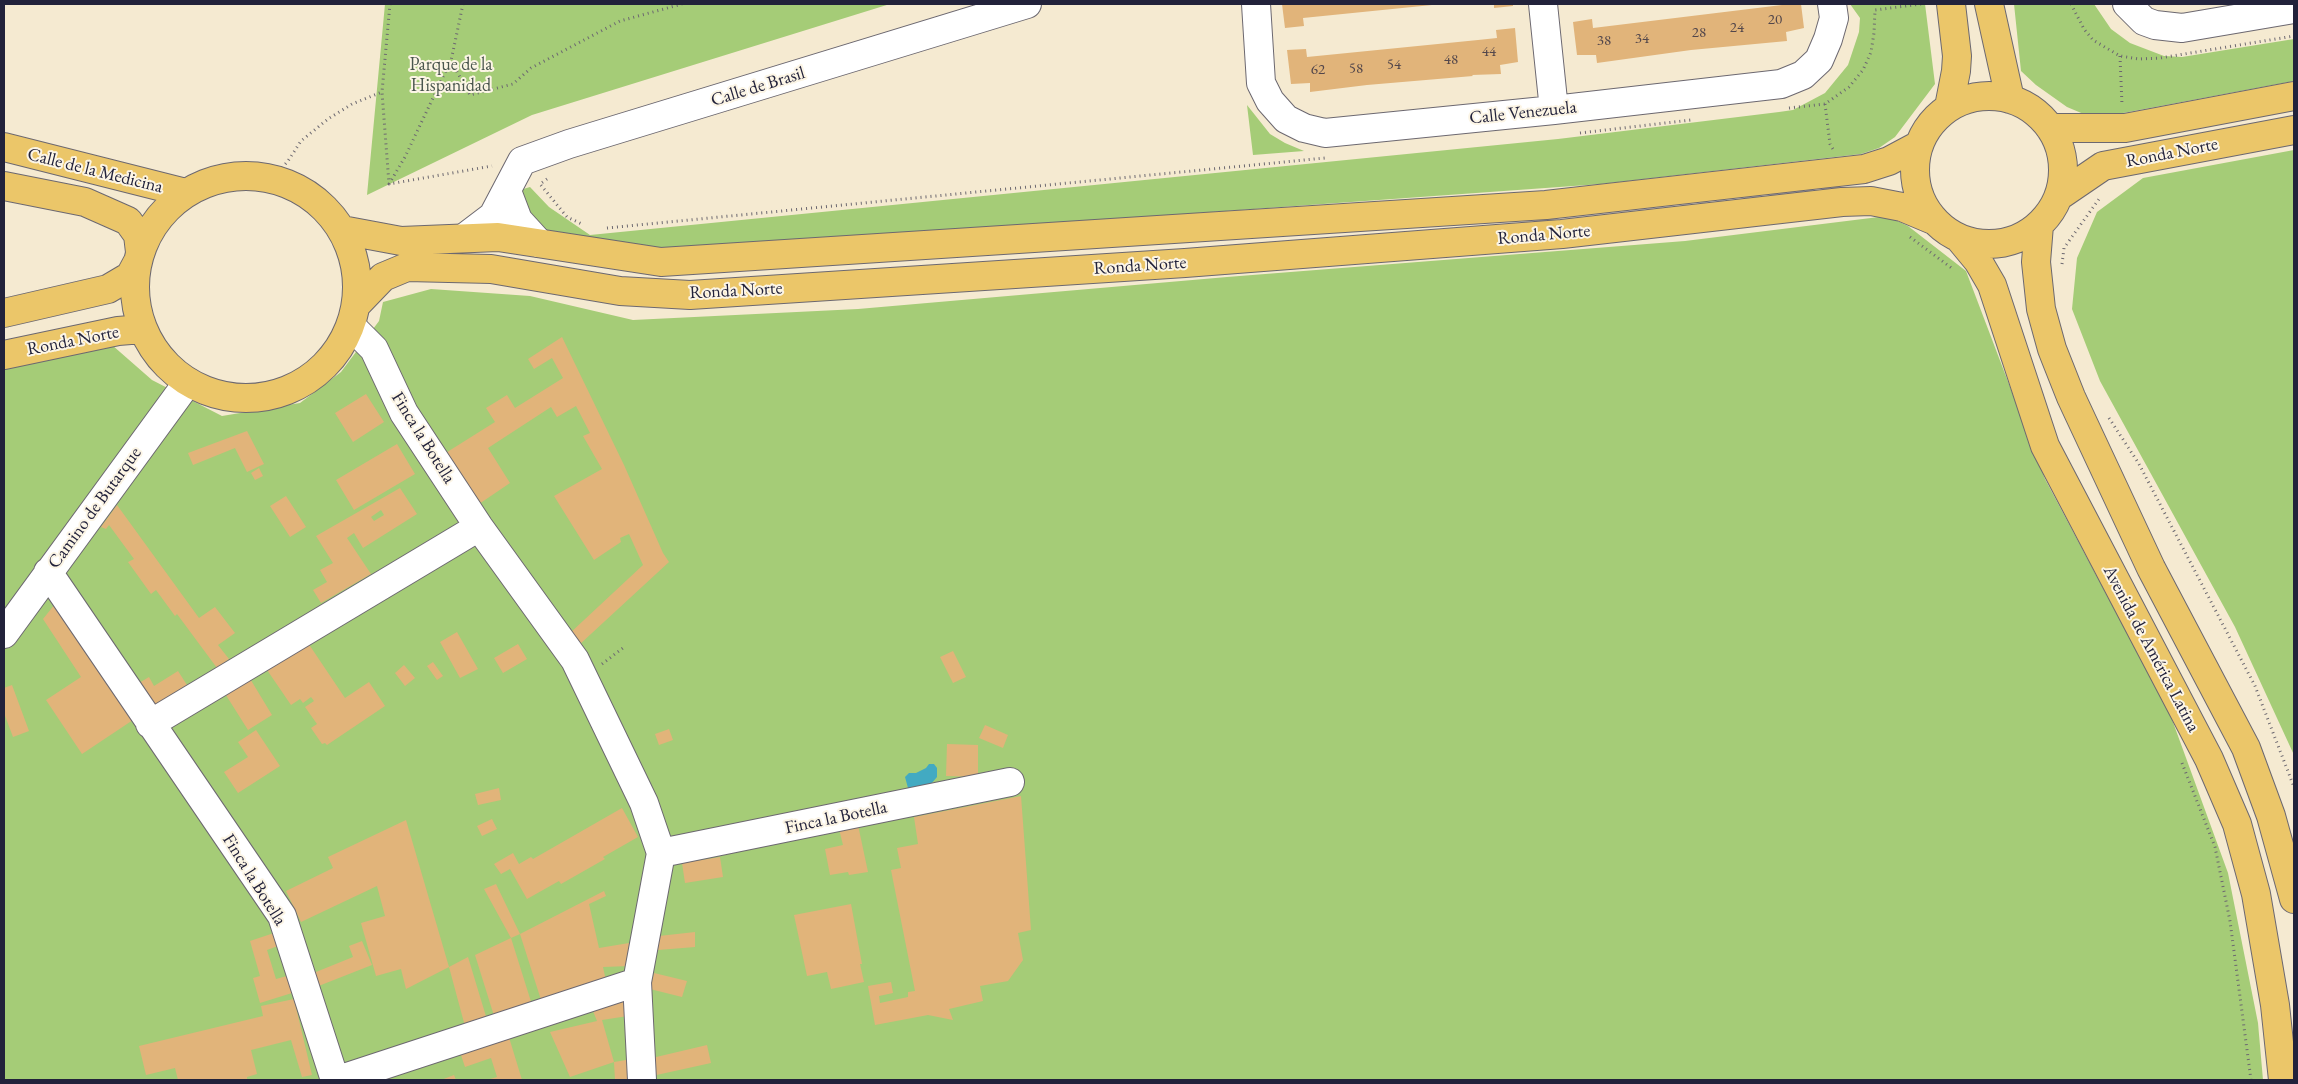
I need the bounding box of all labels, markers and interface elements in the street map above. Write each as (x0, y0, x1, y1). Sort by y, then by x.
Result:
house number: 20 (1768, 11, 1782, 29)
house number: 24 (1730, 19, 1744, 37)
house number: 28 (1692, 24, 1706, 42)
house number: 34 (1635, 30, 1649, 48)
house number: 38 (1597, 32, 1611, 50)
house number: 44 (1482, 43, 1496, 61)
house number: 48 (1444, 51, 1458, 69)
park label: Parque de la Hispanidad (410, 54, 492, 96)
house number: 54 (1387, 56, 1401, 74)
house number: 58 (1349, 60, 1363, 78)
house number: 62 (1311, 61, 1325, 79)
street label: Calle de Brasil (708, 62, 808, 112)
street label: Calle Venezuela (1468, 97, 1578, 129)
street label: Ronda Norte (2124, 134, 2220, 172)
street label: Calle de la Medicina (25, 144, 165, 198)
street label: Ronda Norte (1497, 220, 1591, 250)
street label: Ronda Norte (1093, 252, 1187, 280)
street label: Ronda Norte (689, 278, 783, 304)
street label: Ronda Norte (25, 322, 121, 360)
street label: Finca la Botella (386, 388, 460, 488)
street label: Camino de Butarque (44, 443, 146, 573)
street label: Avenida de América Latina (2098, 562, 2204, 736)
street label: Finca la Botella (783, 797, 889, 839)
street label: Finca la Botella (217, 830, 291, 930)

